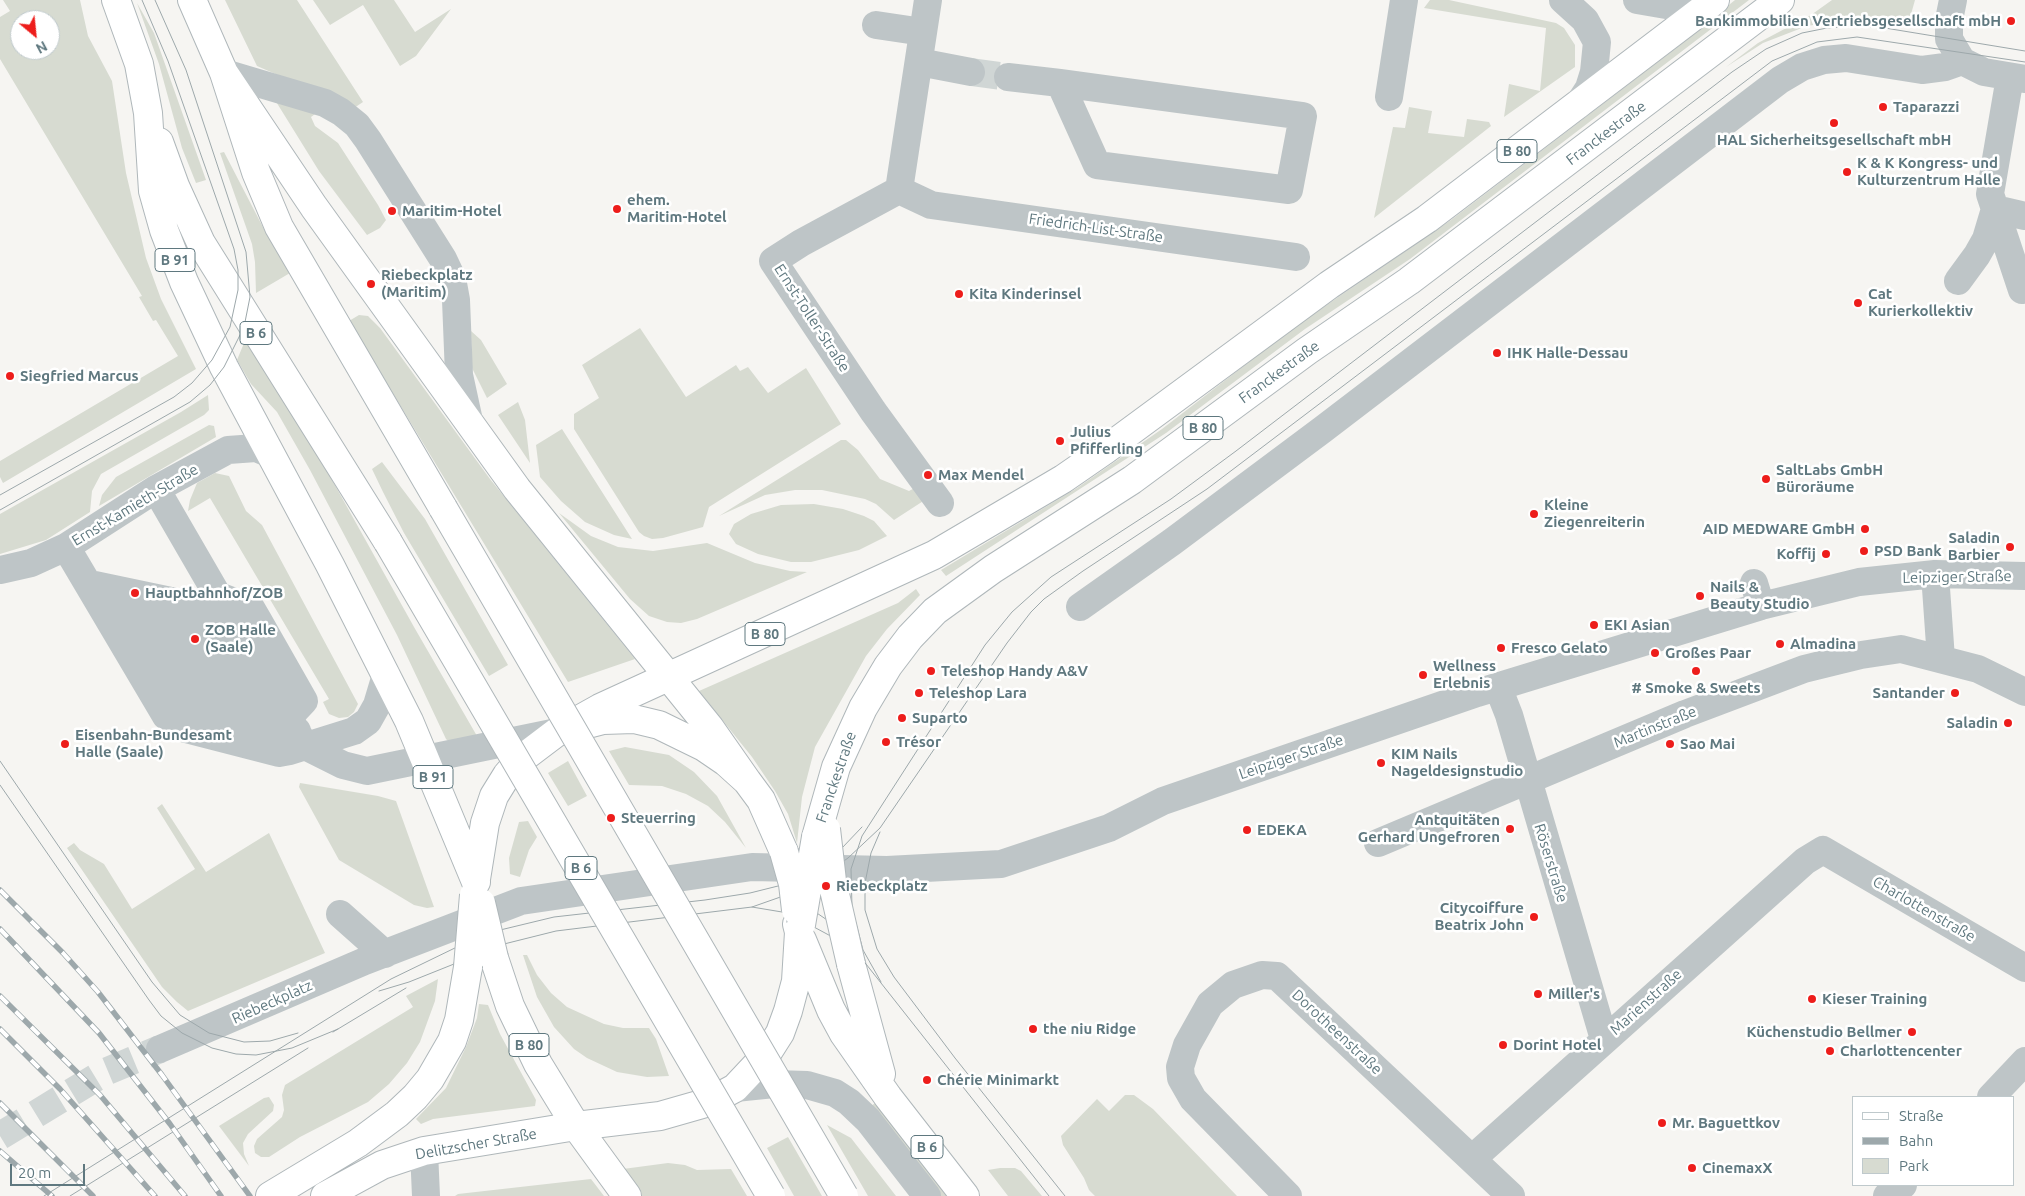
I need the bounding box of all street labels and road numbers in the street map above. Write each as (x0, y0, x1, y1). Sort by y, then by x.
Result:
street label: Franckestraße (1563, 97, 1649, 169)
road number: B 80 (1497, 140, 1537, 162)
street label: Friedrich-List-Straße (1028, 210, 1164, 246)
road number: B 91 (155, 248, 195, 272)
street label: Ernst-Toller-Straße (770, 261, 854, 375)
road number: B 6 (240, 322, 272, 344)
street label: Franckestraße (1235, 337, 1323, 407)
road number: B 80 (1183, 416, 1223, 439)
street label: Ernst-Kamieth-Straße (69, 460, 201, 550)
street label: Leipziger Straße (1902, 567, 2012, 587)
road number: B 80 (745, 622, 785, 646)
street label: Martinstraße (1611, 702, 1699, 752)
street label: Franckestraße (812, 729, 860, 825)
street label: Leipziger Straße (1236, 731, 1346, 783)
road number: B 91 (413, 766, 453, 789)
street label: Röserstraße (1530, 821, 1572, 905)
road number: B 6 (565, 856, 597, 880)
street label: Charlottenstraße (1869, 872, 1979, 946)
street label: Marienstraße (1607, 965, 1685, 1039)
street label: Riebeckplatz (229, 976, 315, 1028)
street label: Dorotheenstraße (1288, 986, 1386, 1078)
road number: B 80 (509, 1034, 549, 1056)
street label: Delitzscher Straße (414, 1124, 538, 1164)
road number: B 6 (911, 1136, 943, 1158)

